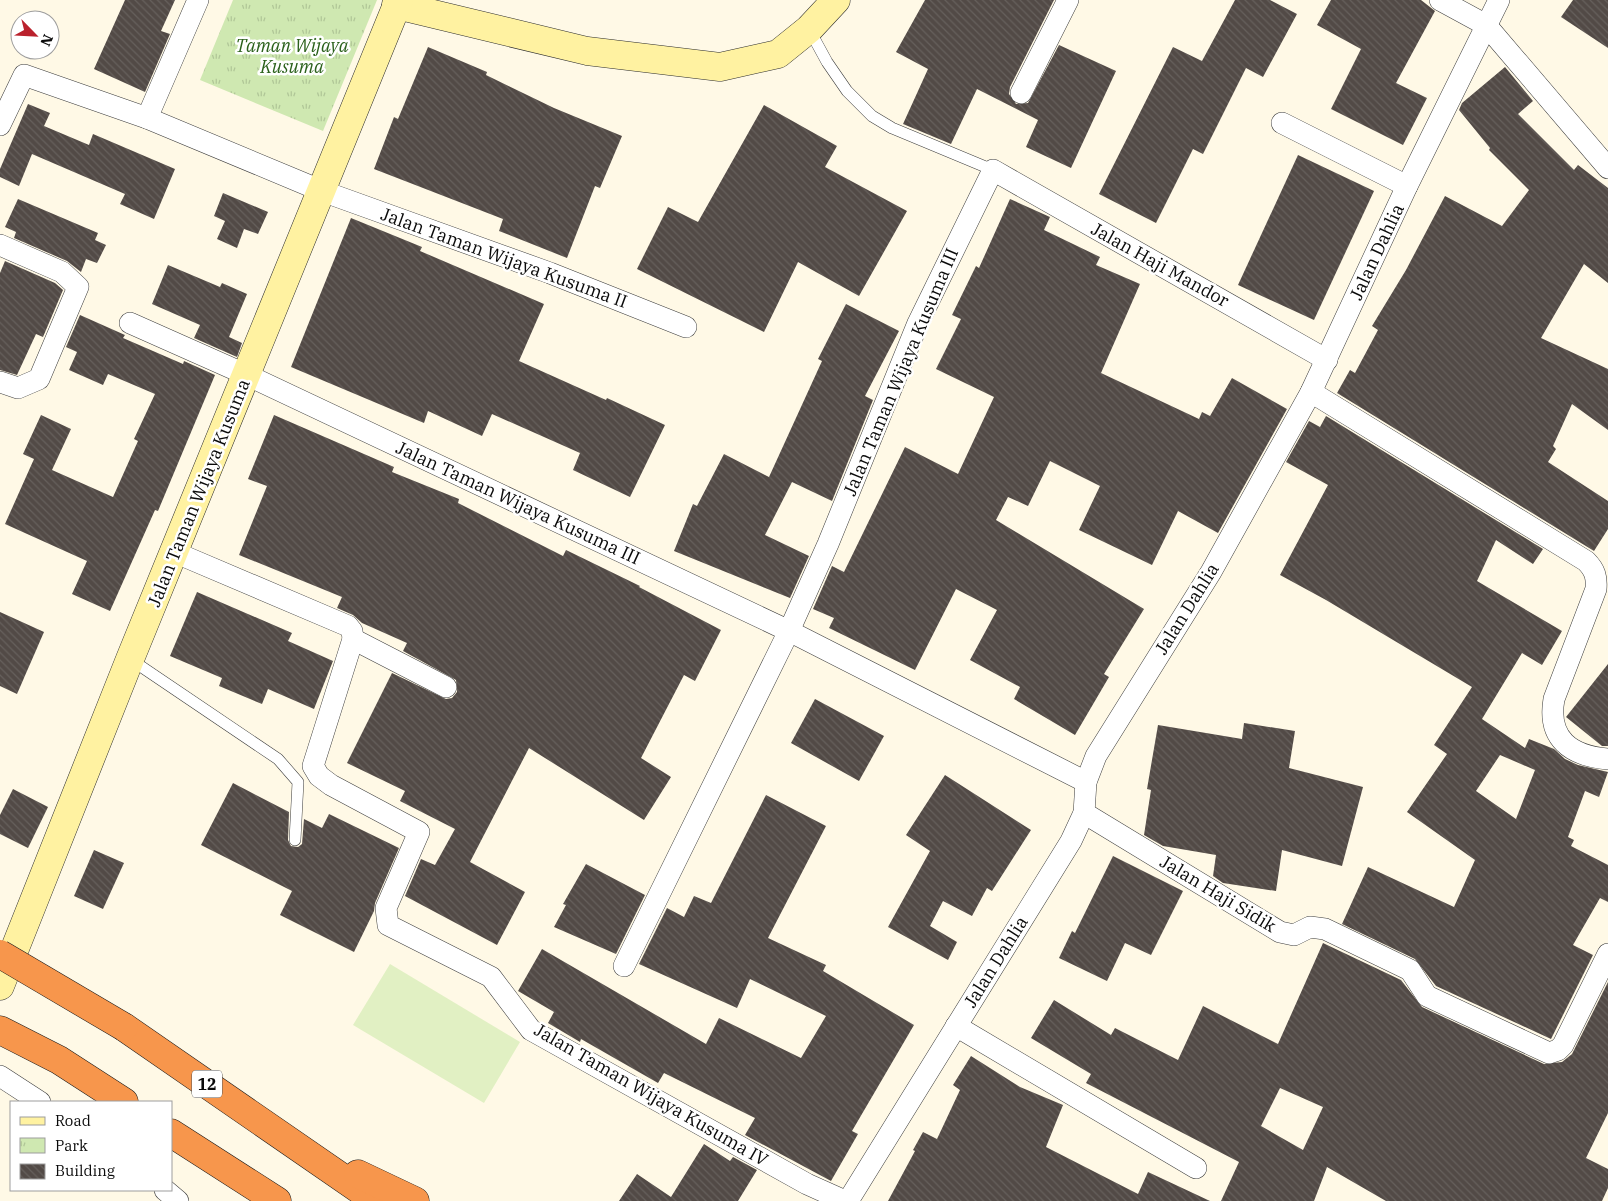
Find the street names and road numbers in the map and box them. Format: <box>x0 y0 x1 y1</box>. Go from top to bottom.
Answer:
street label: Jalan Dahlia <box>1344 200 1409 304</box>
street label: Jalan Taman Wijaya Kusuma II <box>378 202 631 313</box>
street label: Jalan Haji Mandor <box>1087 217 1233 312</box>
street label: Jalan Taman Wijaya Kusuma III <box>838 244 963 499</box>
street label: Jalan Taman Wijaya Kusuma <box>142 375 255 610</box>
street label: Jalan Taman Wijaya Kusuma III <box>392 436 644 569</box>
street label: Jalan Dahlia <box>1149 559 1224 659</box>
street label: Jalan Haji Sidik <box>1156 850 1281 938</box>
street label: Jalan Dahlia <box>958 912 1033 1012</box>
street label: Jalan Taman Wijaya Kusuma IV <box>530 1018 772 1171</box>
road number: 12 <box>192 1070 222 1098</box>

